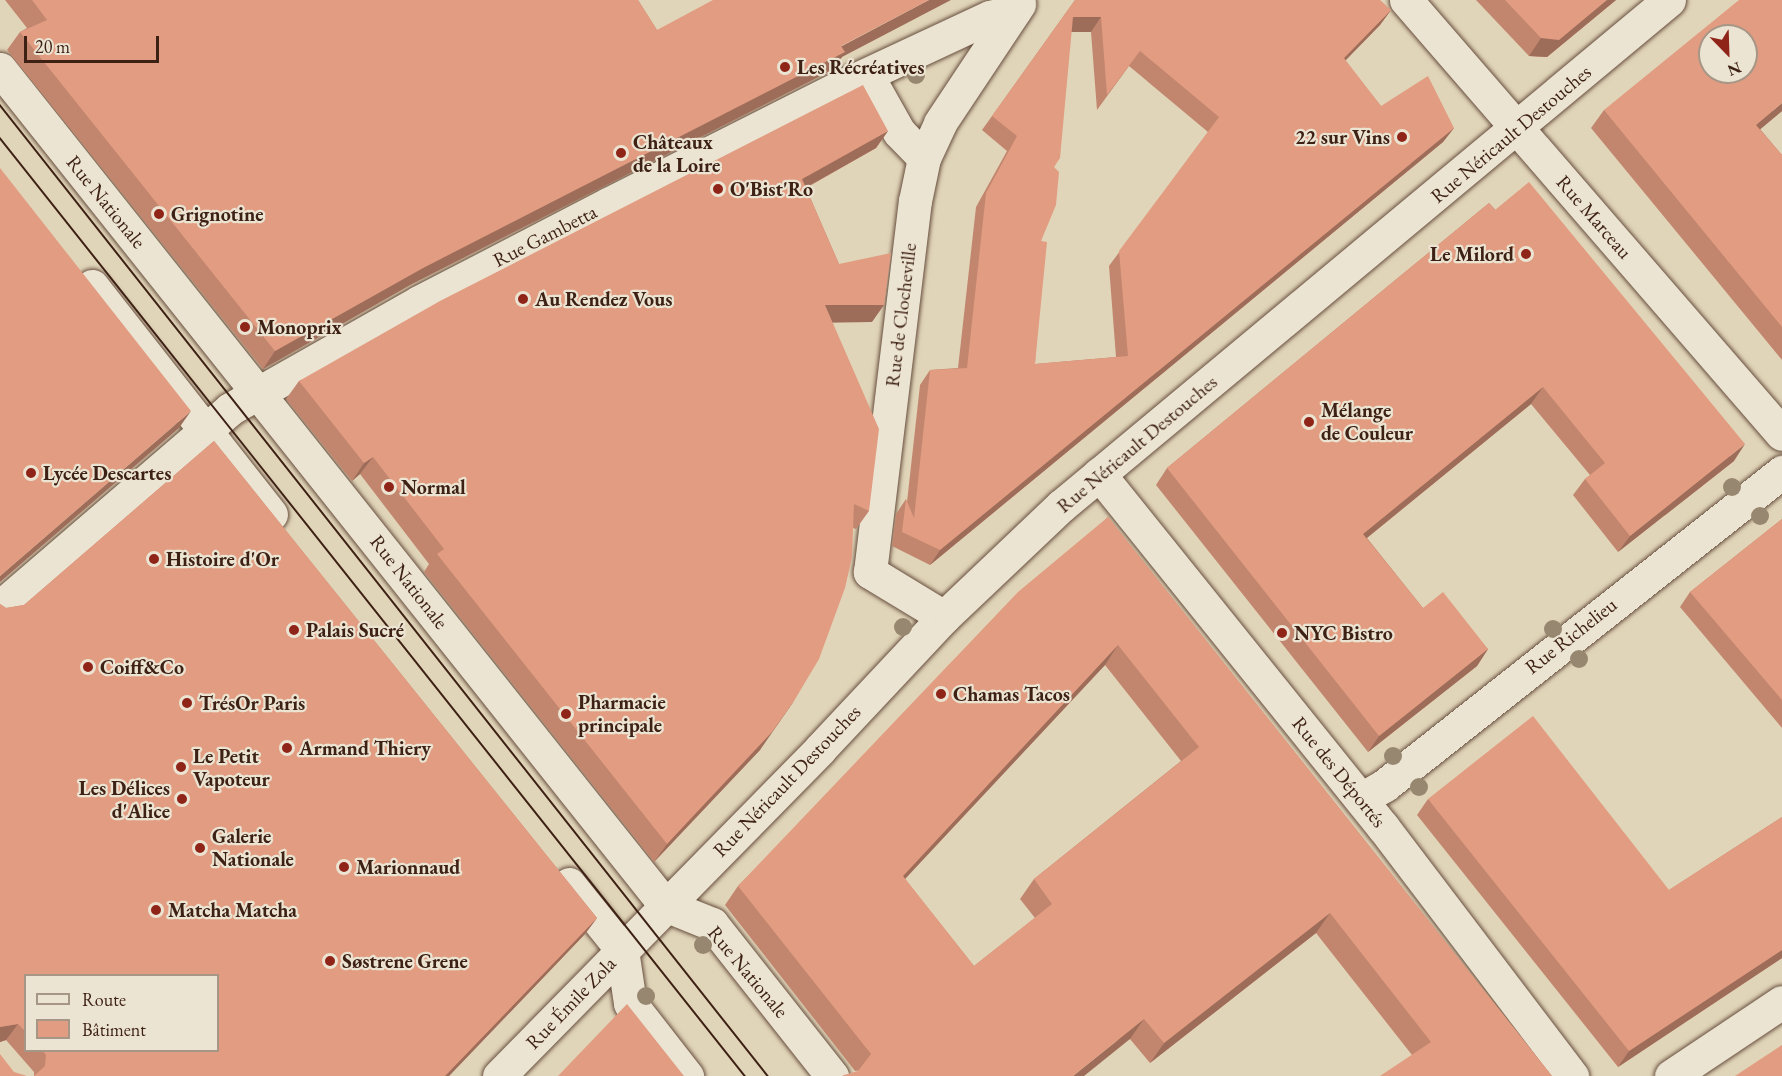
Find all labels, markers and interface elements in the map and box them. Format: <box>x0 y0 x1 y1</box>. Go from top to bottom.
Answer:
scale bar <box>27 24 162 62</box>
north arrow <box>1698 24 1758 84</box>
text: 20 m <box>35 35 70 58</box>
place label: Les Récréatives <box>797 55 924 79</box>
text: N <box>1724 57 1745 81</box>
marker: Les Récréatives <box>778 60 792 74</box>
street label: Rue Néricault Destouches <box>1426 60 1596 208</box>
place label: 22 sur Vins <box>1295 125 1390 149</box>
place label: Châteaux de la Loire <box>633 130 720 177</box>
marker: 22 sur Vins <box>1395 130 1409 144</box>
marker: Châteaux de la Loire <box>614 146 628 160</box>
street label: Rue Nationale <box>61 151 151 253</box>
street label: Rue Marceau <box>1551 170 1637 264</box>
place label: O'Bist'Ro <box>730 177 813 201</box>
marker: O'Bist'Ro <box>711 182 725 196</box>
street label: Rue Gambetta <box>489 200 601 272</box>
place label: Grignotine <box>171 202 264 226</box>
marker: Grignotine <box>152 207 166 221</box>
street label: Rue de Clocheville <box>880 242 922 388</box>
place label: Le Milord <box>1430 242 1514 266</box>
marker: Le Milord <box>1519 247 1533 261</box>
place label: Au Rendez Vous <box>535 287 672 311</box>
marker: Au Rendez Vous <box>516 292 530 306</box>
place label: Monoprix <box>257 315 342 339</box>
marker: Monoprix <box>238 320 252 334</box>
street label: Rue Néricault Destouches <box>1052 370 1222 518</box>
place label: Mélange de Couleur <box>1321 398 1413 445</box>
marker: Mélange de Couleur <box>1302 415 1316 429</box>
place label: Lycée Descartes <box>43 461 171 485</box>
marker: Lycée Descartes <box>24 466 38 480</box>
place label: Normal <box>401 475 466 499</box>
marker: Normal <box>382 480 396 494</box>
street label: Rue Nationale <box>365 530 453 634</box>
place label: Histoire d'Or <box>166 547 279 571</box>
marker: Histoire d'Or <box>147 552 161 566</box>
street label: Rue Richelieu <box>1520 593 1622 679</box>
place label: Palais Sucré <box>306 618 404 642</box>
place label: NYC Bistro <box>1294 621 1393 645</box>
marker: Palais Sucré <box>287 623 301 637</box>
marker: NYC Bistro <box>1275 626 1289 640</box>
place label: Coiff&Co <box>100 655 184 679</box>
marker: Coiff&Co <box>81 660 95 674</box>
place label: Chamas Tacos <box>953 682 1070 706</box>
marker: Chamas Tacos <box>934 687 948 701</box>
place label: Pharmacie principale <box>578 690 666 737</box>
place label: TrésOr Paris <box>199 691 305 715</box>
marker: TrésOr Paris <box>180 696 194 710</box>
street label: Rue Néricault Destouches <box>708 700 866 862</box>
marker: Pharmacie principale <box>559 707 573 721</box>
street label: Rue des Déportés <box>1287 712 1391 832</box>
place label: Armand Thiery <box>299 736 431 760</box>
marker: Armand Thiery <box>280 741 294 755</box>
place label: Le Petit Vapoteur <box>193 744 270 791</box>
marker: Le Petit Vapoteur <box>174 760 188 774</box>
place label: Les Délices d'Alice <box>79 776 170 823</box>
marker: Les Délices d'Alice <box>175 792 189 806</box>
place label: Galerie Nationale <box>212 825 294 872</box>
marker: Galerie Nationale <box>193 841 207 855</box>
place label: Marionnaud <box>356 855 460 879</box>
marker: Marionnaud <box>337 860 351 874</box>
place label: Matcha Matcha <box>168 898 297 922</box>
marker: Matcha Matcha <box>149 903 163 917</box>
street label: Rue Nationale <box>703 921 793 1023</box>
place label: Søstrene Grene <box>342 949 468 973</box>
street label: Rue Émile Zola <box>521 952 621 1054</box>
marker: Søstrene Grene <box>323 954 337 968</box>
legend <box>24 974 219 1052</box>
text: Route <box>82 988 126 1011</box>
text: Bâtiment <box>82 1018 146 1041</box>

